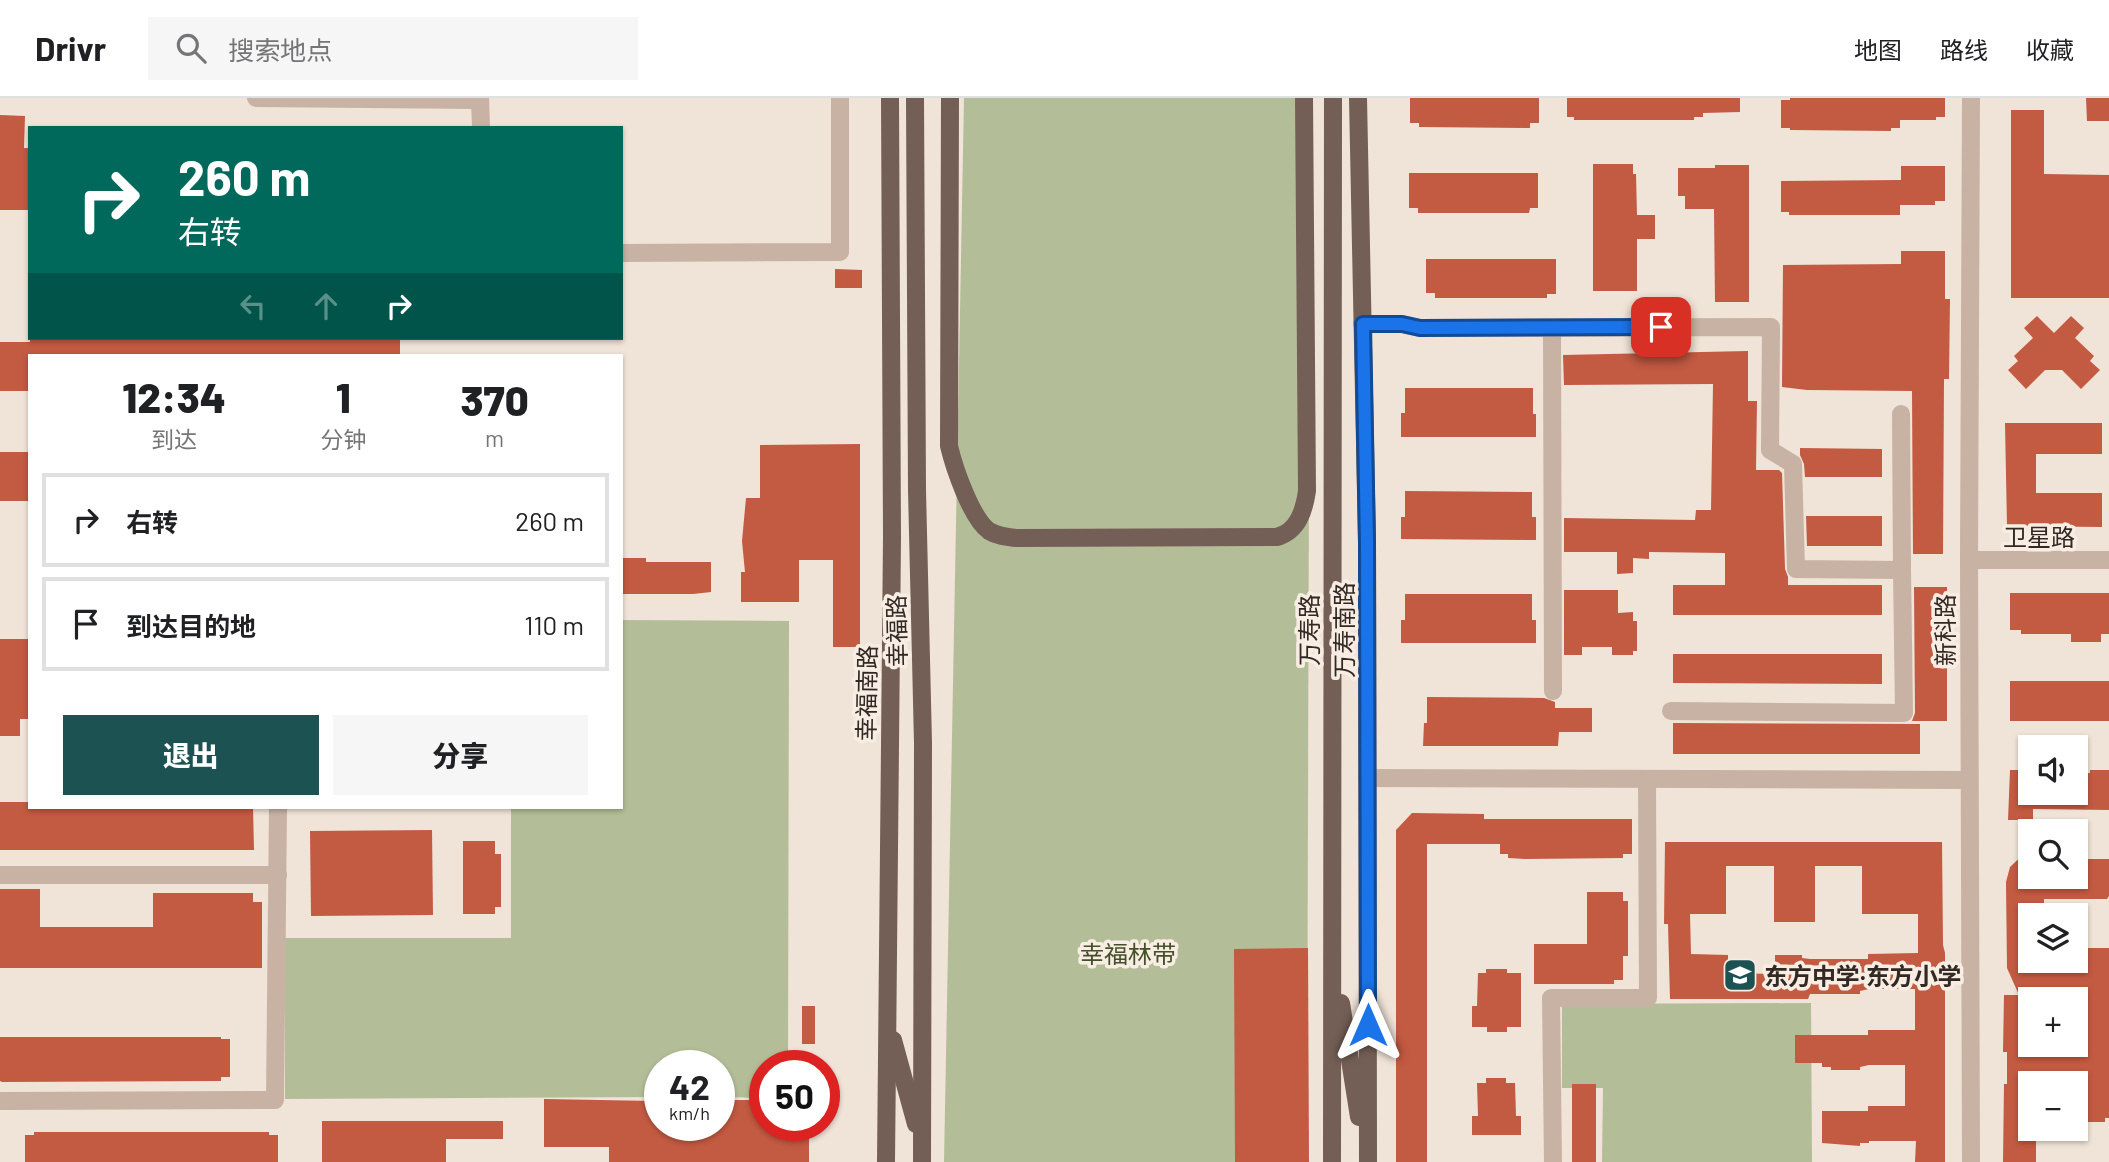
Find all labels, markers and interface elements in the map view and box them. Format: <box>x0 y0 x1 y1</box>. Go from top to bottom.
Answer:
search box <box>148 17 638 80</box>
text: Drivr <box>35 28 106 68</box>
icon: search <box>172 29 210 67</box>
text: 搜索地点 <box>228 34 332 65</box>
text: 地图 <box>1854 35 1902 64</box>
text: 路线 <box>1940 35 1988 64</box>
text: 收藏 <box>2026 35 2074 64</box>
text: 260 m <box>178 147 310 206</box>
icon: right <box>63 154 154 245</box>
text: 右转 <box>178 212 242 250</box>
icon: left <box>234 287 272 325</box>
icon: ahead <box>307 287 345 325</box>
icon: right <box>380 287 418 325</box>
pin <box>1631 297 1691 357</box>
icon: arrive <box>1642 308 1680 346</box>
text: 12:34 <box>122 371 226 421</box>
text: 1 <box>336 371 351 421</box>
text: 370 <box>461 374 529 424</box>
text: m <box>485 424 504 452</box>
text: 到达 <box>151 425 197 453</box>
text: 分钟 <box>320 425 366 453</box>
icon: right <box>67 501 105 539</box>
text: 260 m <box>515 505 584 536</box>
text: 右转 <box>126 506 178 537</box>
street label: 卫星路 <box>2003 522 2075 551</box>
street label: 万寿南路 <box>1329 582 1358 678</box>
street label: 万寿路 <box>1294 594 1323 666</box>
street label: 新科路 <box>1930 594 1959 666</box>
street label: 幸福路 <box>881 595 911 667</box>
icon: arrive <box>67 605 105 643</box>
text: 110 m <box>524 609 584 640</box>
text: 到达目的地 <box>126 610 256 641</box>
street label: 幸福南路 <box>851 645 881 741</box>
button: 退出 <box>63 715 319 795</box>
button: 分享 <box>333 715 588 795</box>
map controls <box>2018 735 2088 1141</box>
button: sound <box>2018 735 2088 805</box>
button: search <box>2018 819 2088 889</box>
button: layers <box>2018 903 2088 973</box>
park label: 幸福林带 <box>1080 939 1176 968</box>
school or university icon: 东方中学·东方小学 <box>1721 956 1759 994</box>
place label: 东方中学·东方小学 <box>1764 961 1962 990</box>
button: + <box>2018 987 2088 1057</box>
position arrow <box>1331 988 1405 1062</box>
speed limit sign: 50 <box>749 1050 840 1141</box>
text: 42 <box>669 1065 710 1107</box>
button: − <box>2018 1071 2088 1141</box>
text: km/h <box>669 1102 710 1124</box>

